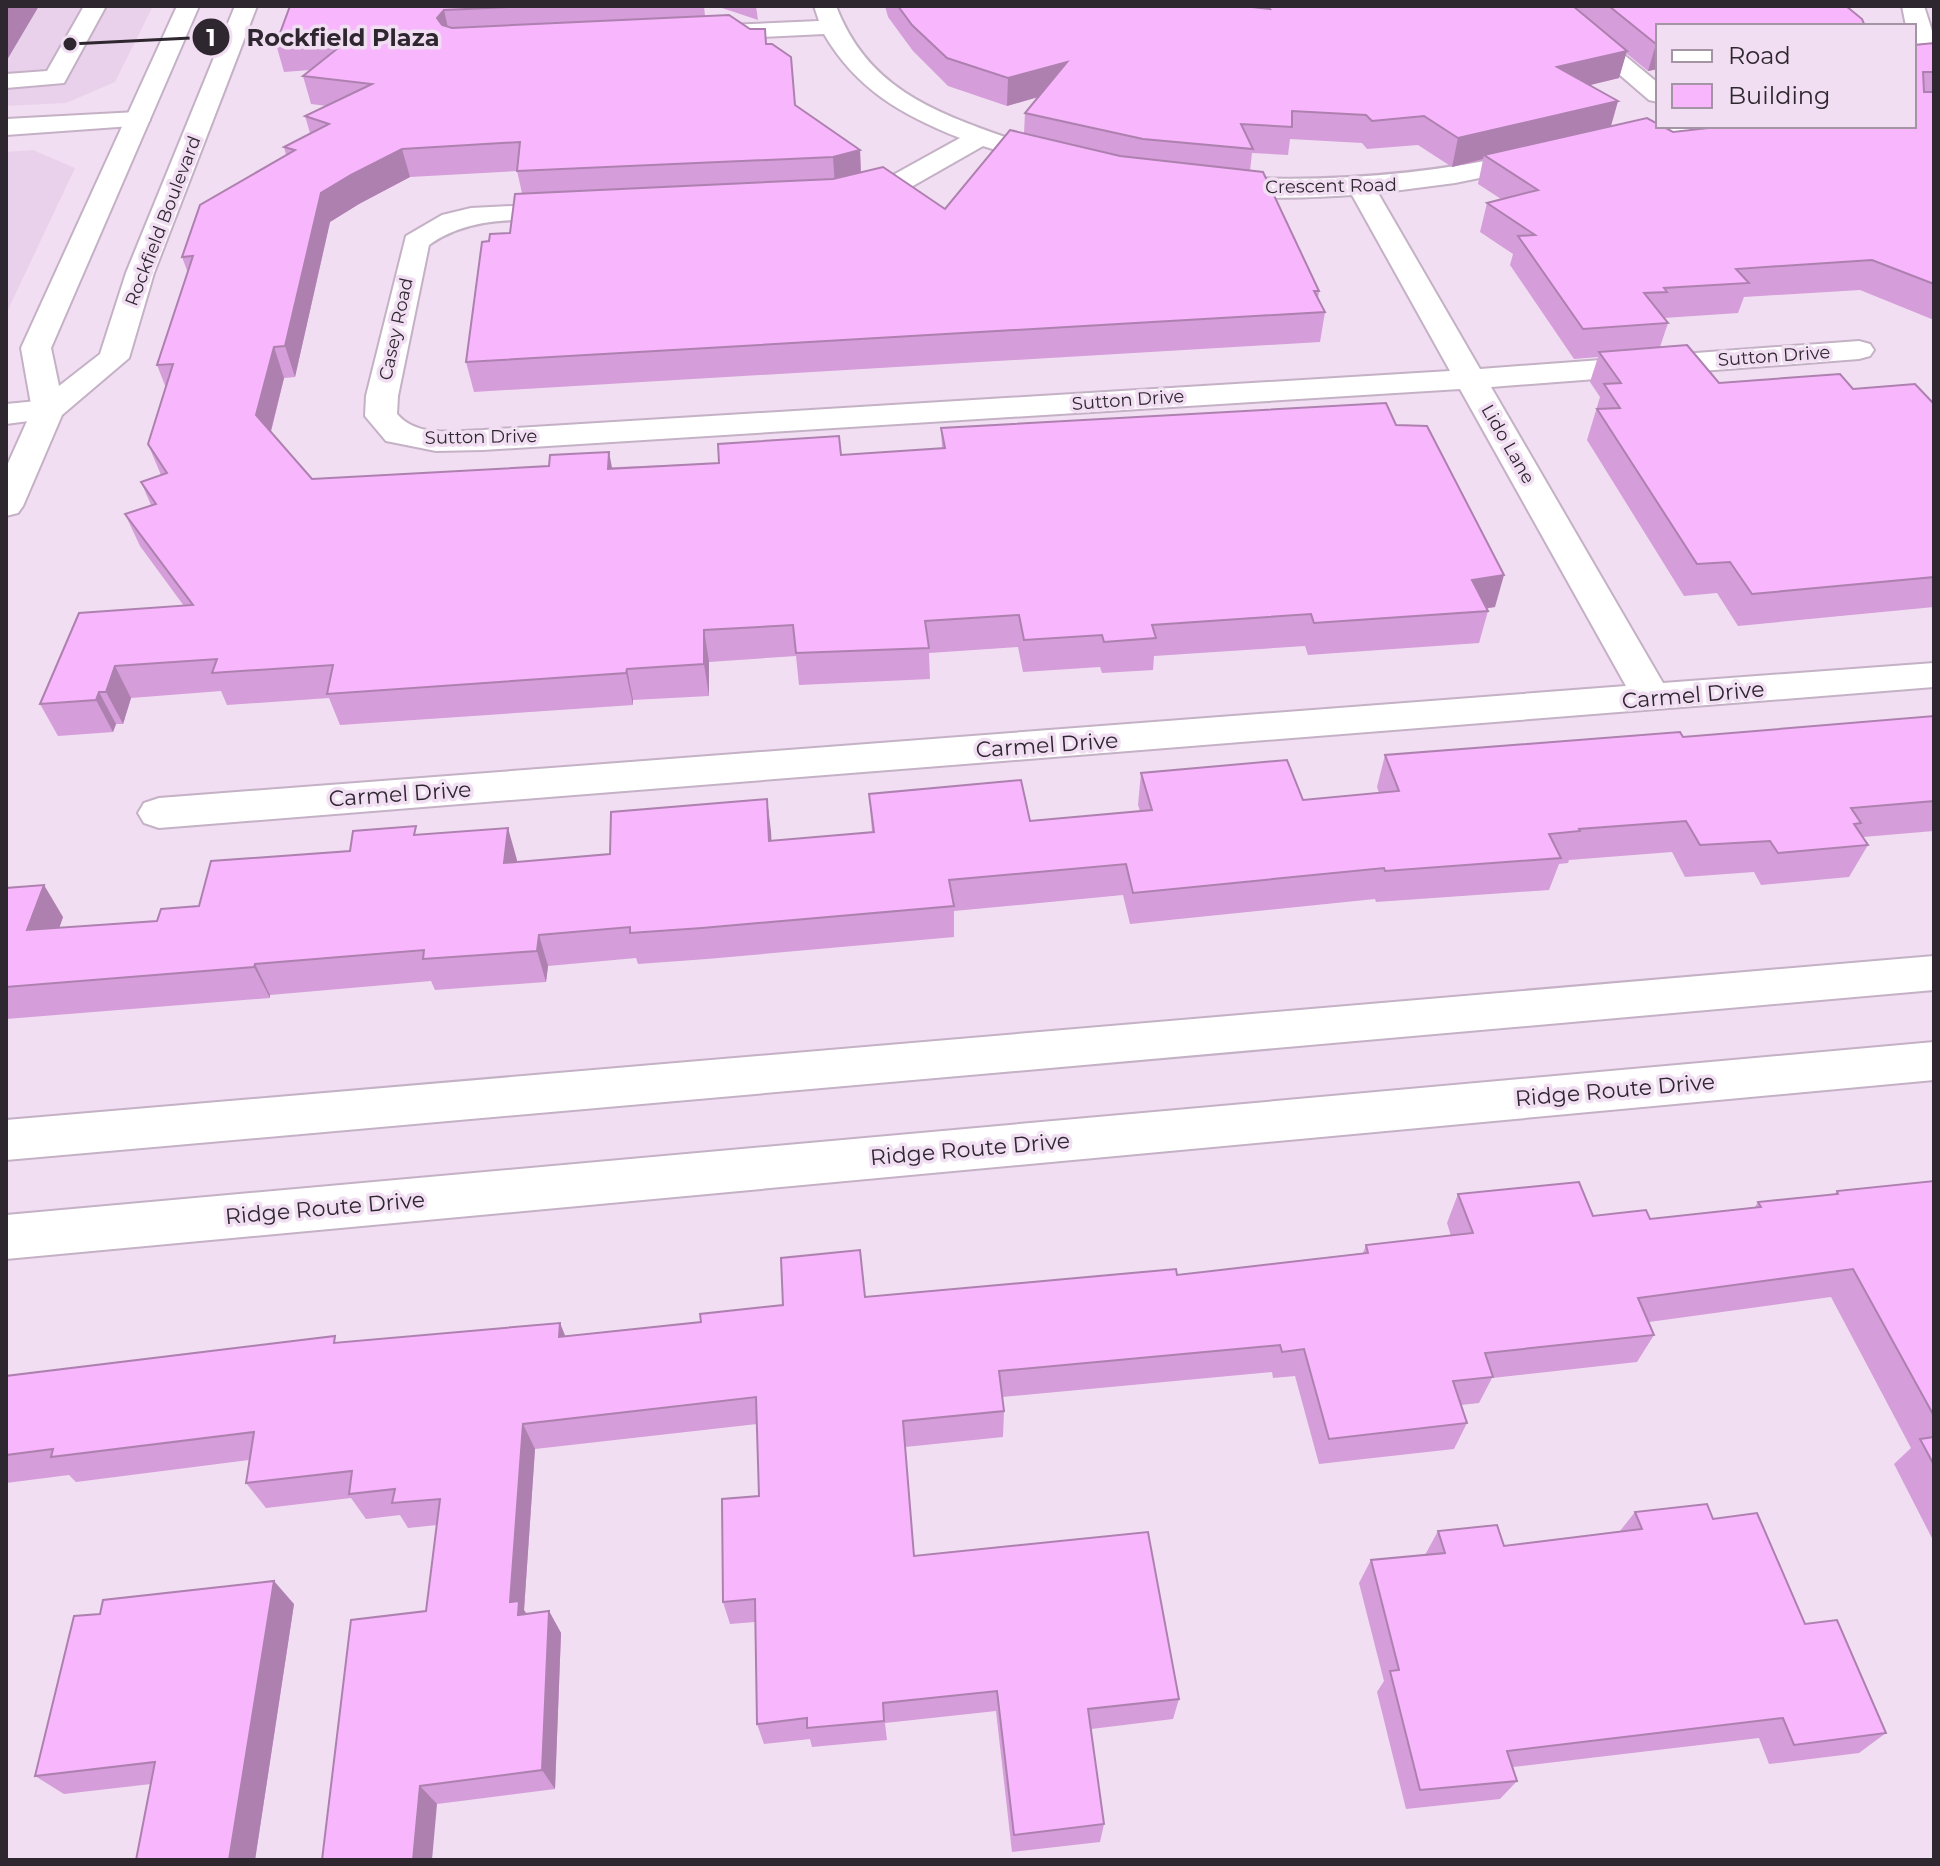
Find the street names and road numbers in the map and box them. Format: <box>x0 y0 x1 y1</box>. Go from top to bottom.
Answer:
street label: Rockfield Boulevard <box>120 133 206 309</box>
street label: Crescent Road <box>1265 174 1397 198</box>
street label: Casey Road <box>374 276 418 382</box>
street label: Sutton Drive <box>1717 341 1831 371</box>
street label: Sutton Drive <box>1071 385 1185 415</box>
street label: Lido Lane <box>1476 400 1540 488</box>
street label: Sutton Drive <box>425 425 538 449</box>
street label: Carmel Drive <box>1621 675 1765 715</box>
street label: Carmel Drive <box>975 727 1119 763</box>
street label: Carmel Drive <box>328 776 472 812</box>
street label: Ridge Route Drive <box>1514 1068 1716 1112</box>
street label: Ridge Route Drive <box>869 1127 1071 1171</box>
street label: Ridge Route Drive <box>224 1186 426 1230</box>

